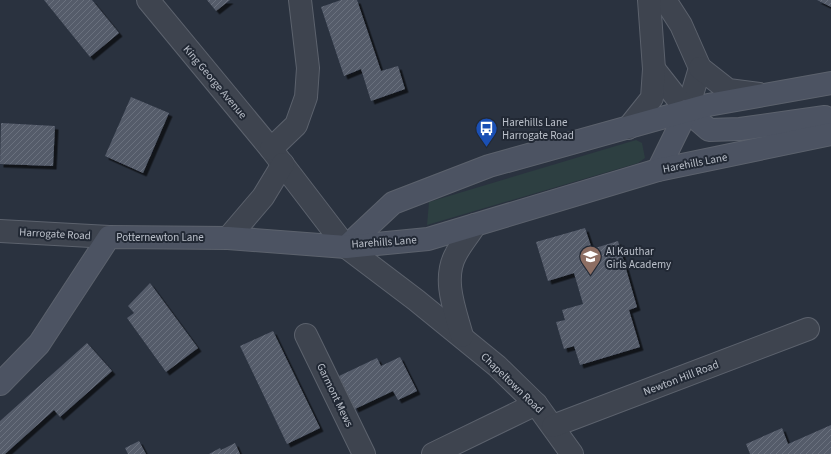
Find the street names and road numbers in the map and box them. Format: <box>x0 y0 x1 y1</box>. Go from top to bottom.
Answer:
street label: King George Avenue <box>180 42 251 122</box>
street label: Harehills Lane <box>661 149 729 177</box>
street label: Harrogate Road <box>19 225 91 243</box>
street label: Potternewton Lane <box>116 230 204 245</box>
street label: Harehills Lane <box>351 232 418 252</box>
street label: Chapeltown Road <box>478 349 546 417</box>
street label: Newton Hill Road <box>641 357 721 399</box>
street label: Garmont Mews <box>313 361 357 430</box>

